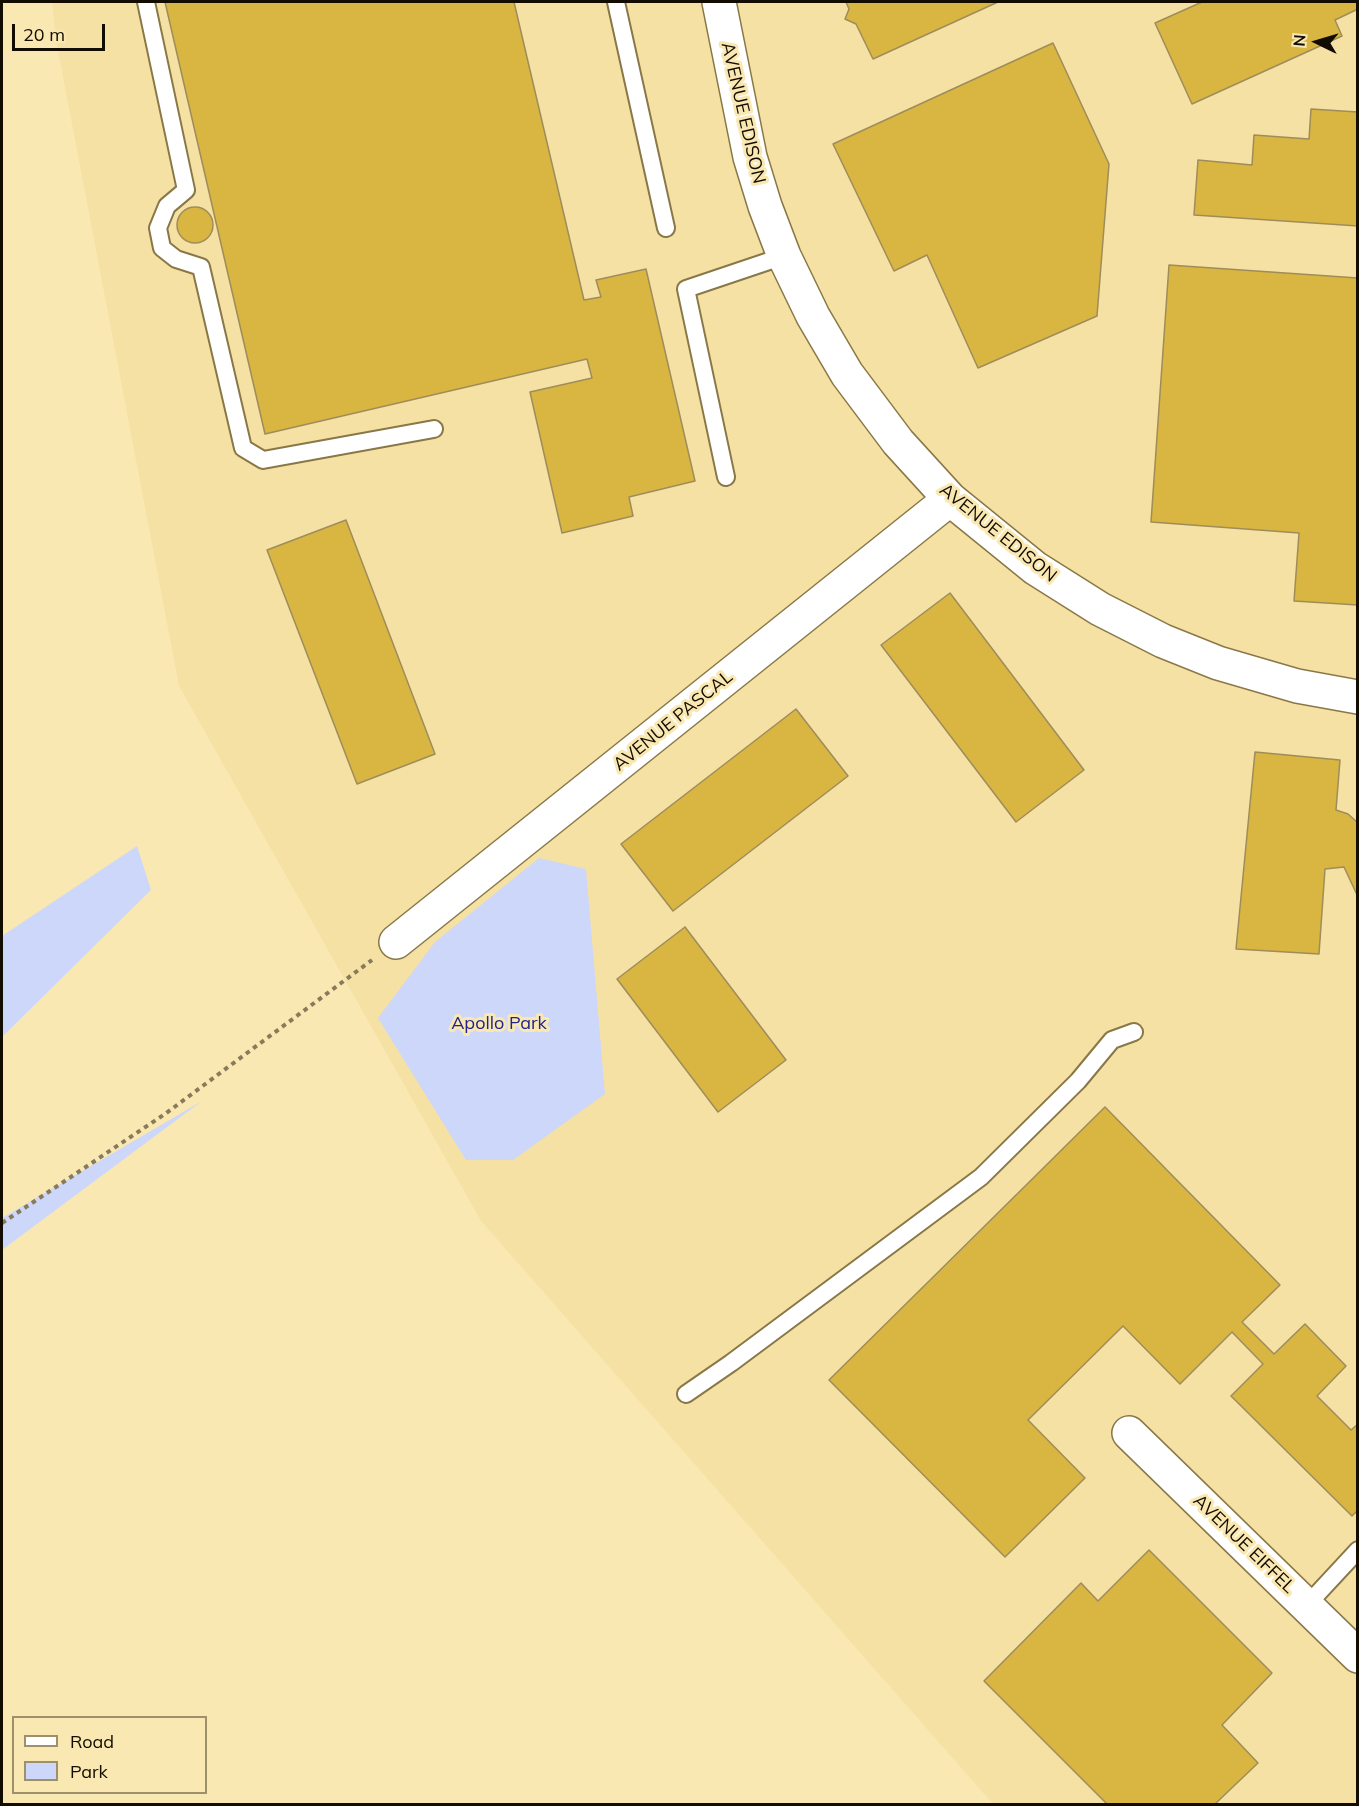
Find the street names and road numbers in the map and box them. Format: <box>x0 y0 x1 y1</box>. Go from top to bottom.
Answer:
street label: AVENUE EDISON <box>716 40 770 186</box>
street label: AVENUE EDISON <box>935 479 1061 587</box>
street label: AVENUE PASCAL <box>609 666 737 776</box>
street label: AVENUE EIFFEL <box>1189 1490 1299 1598</box>

